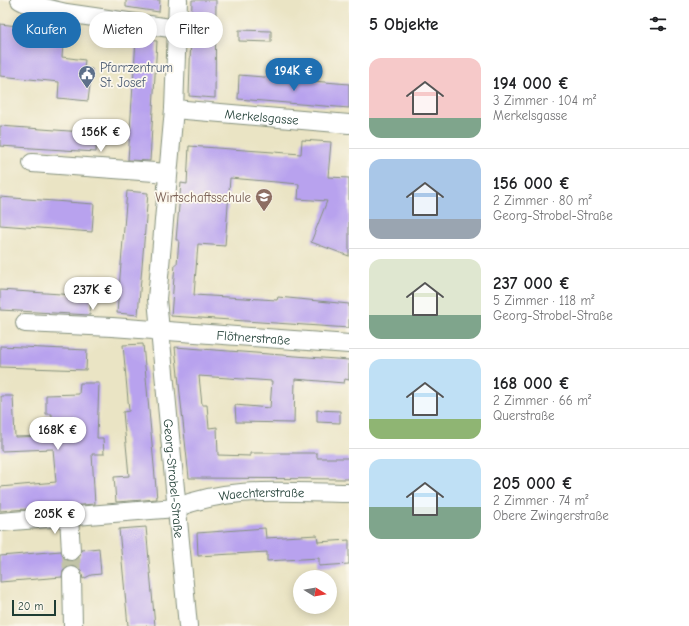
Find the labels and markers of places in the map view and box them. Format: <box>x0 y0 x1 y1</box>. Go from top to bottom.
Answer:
pin: 194K € <box>261 58 327 92</box>
place label: Pfarrzentrum St. Josef <box>100 60 173 90</box>
public building icon: Pfarrzentrum St. Josef <box>77 64 97 89</box>
pin: 156K € <box>68 119 134 153</box>
school or university icon: Wirtschaftsschule <box>254 187 274 212</box>
place label: Wirtschaftsschule <box>155 190 251 205</box>
pin: 237K € <box>60 277 126 311</box>
pin: 168K € <box>25 417 91 451</box>
pin: 205K € <box>22 501 88 535</box>

